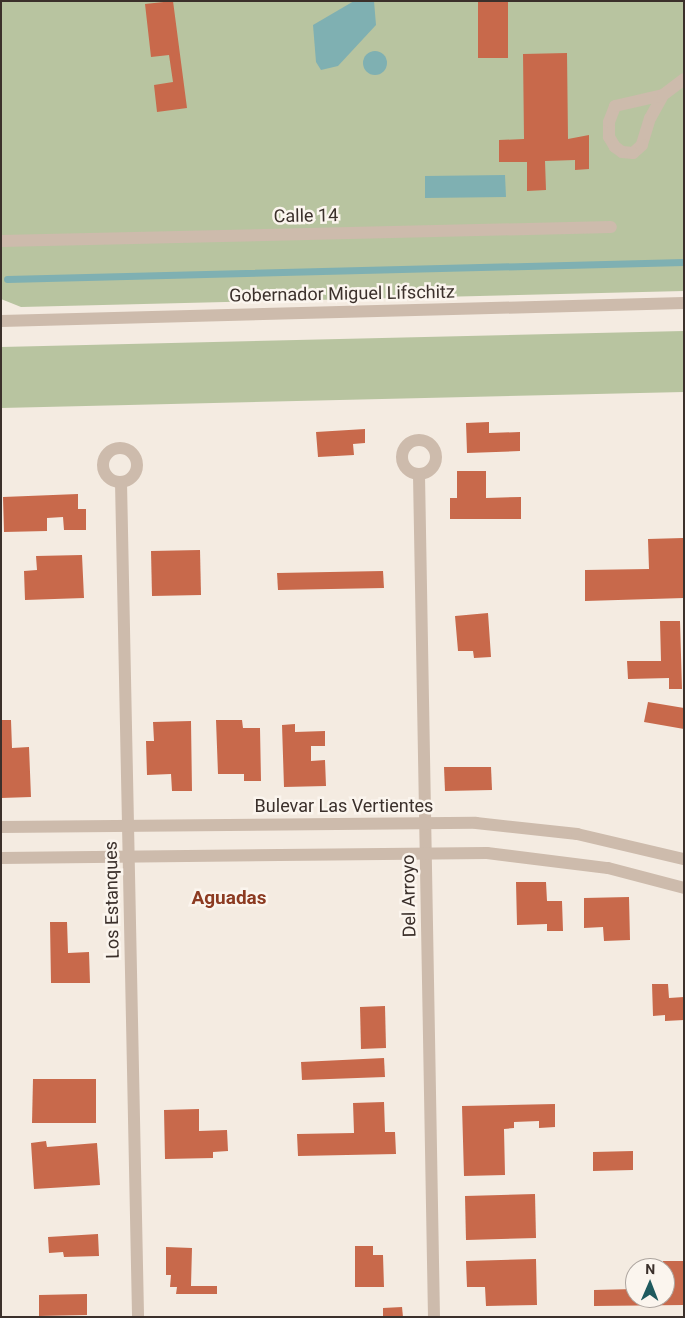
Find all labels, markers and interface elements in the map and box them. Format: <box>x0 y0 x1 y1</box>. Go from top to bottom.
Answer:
street label: Calle 14 <box>274 205 338 227</box>
street label: Gobernador Miguel Lifschitz <box>229 281 455 307</box>
street label: Bulevar Las Vertientes <box>255 795 433 817</box>
street label: Los Estanques <box>100 841 124 959</box>
street label: Del Arroyo <box>397 854 421 938</box>
district label: Aguadas <box>191 887 267 909</box>
north arrow <box>625 1258 675 1308</box>
text: N <box>645 1261 655 1277</box>

